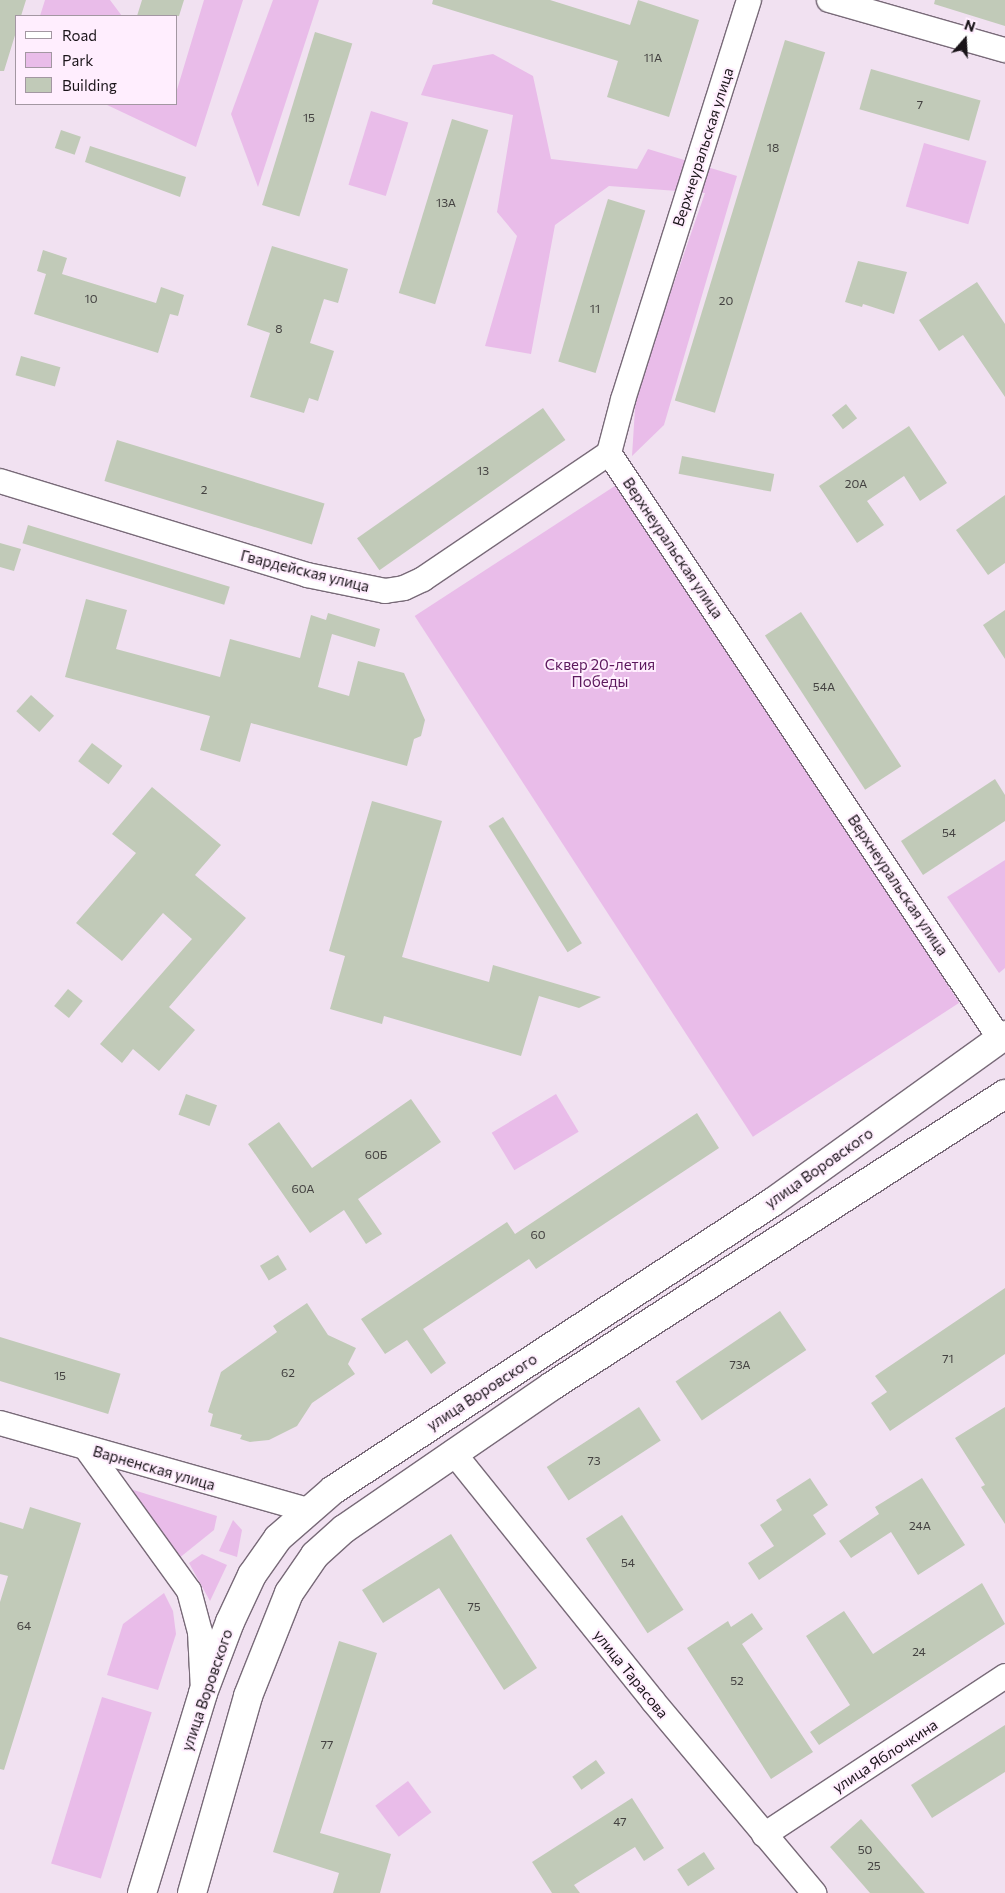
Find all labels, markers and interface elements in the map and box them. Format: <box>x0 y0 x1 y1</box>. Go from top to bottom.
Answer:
legend <box>15 15 178 105</box>
north arrow <box>940 15 990 65</box>
text: N <box>962 16 978 35</box>
text: Road <box>62 26 97 44</box>
text: Park <box>62 51 93 69</box>
house number: 11А <box>644 51 662 65</box>
street label: Верхнеуральская улица <box>669 65 737 229</box>
text: Building <box>62 76 117 94</box>
house number: 7 <box>917 98 923 112</box>
house number: 15 <box>303 111 315 125</box>
house number: 18 <box>767 141 779 155</box>
house number: 13А <box>436 196 456 210</box>
house number: 10 <box>85 292 97 306</box>
house number: 20 <box>719 294 733 308</box>
house number: 11 <box>590 302 600 316</box>
house number: 8 <box>275 322 283 336</box>
house number: 13 <box>477 464 489 478</box>
street label: Верхнеуральская улица <box>619 474 727 622</box>
house number: 20А <box>845 477 867 491</box>
house number: 2 <box>201 483 207 497</box>
street label: Гвардейская улица <box>239 546 371 596</box>
park label: Сквер 20-летия Победы <box>545 655 655 690</box>
house number: 54А <box>813 680 835 694</box>
street label: Верхнеуральская улица <box>844 811 952 959</box>
house number: 54 <box>942 826 956 840</box>
street label: улица Воровского <box>762 1124 876 1212</box>
house number: 60Б <box>365 1148 387 1162</box>
house number: 60А <box>291 1182 315 1196</box>
house number: 60 <box>530 1228 546 1242</box>
street label: улица Воровского <box>424 1350 540 1434</box>
house number: 71 <box>942 1352 954 1366</box>
house number: 73А <box>729 1358 751 1372</box>
house number: 62 <box>281 1366 295 1380</box>
house number: 15 <box>54 1369 66 1383</box>
street label: Варненская улица <box>91 1442 217 1494</box>
house number: 73 <box>587 1454 601 1468</box>
house number: 24А <box>909 1519 931 1533</box>
house number: 54 <box>621 1556 635 1570</box>
house number: 75 <box>467 1600 481 1614</box>
house number: 64 <box>17 1619 31 1633</box>
street label: улица Тарасова <box>590 1626 672 1722</box>
street label: улица Воровского <box>178 1627 236 1753</box>
house number: 24 <box>912 1645 926 1659</box>
house number: 52 <box>730 1674 744 1688</box>
street label: улица Яблочкина <box>829 1715 941 1797</box>
house number: 77 <box>321 1738 333 1752</box>
house number: 47 <box>613 1815 627 1829</box>
house number: 50 <box>858 1843 872 1857</box>
house number: 25 <box>867 1859 881 1873</box>

